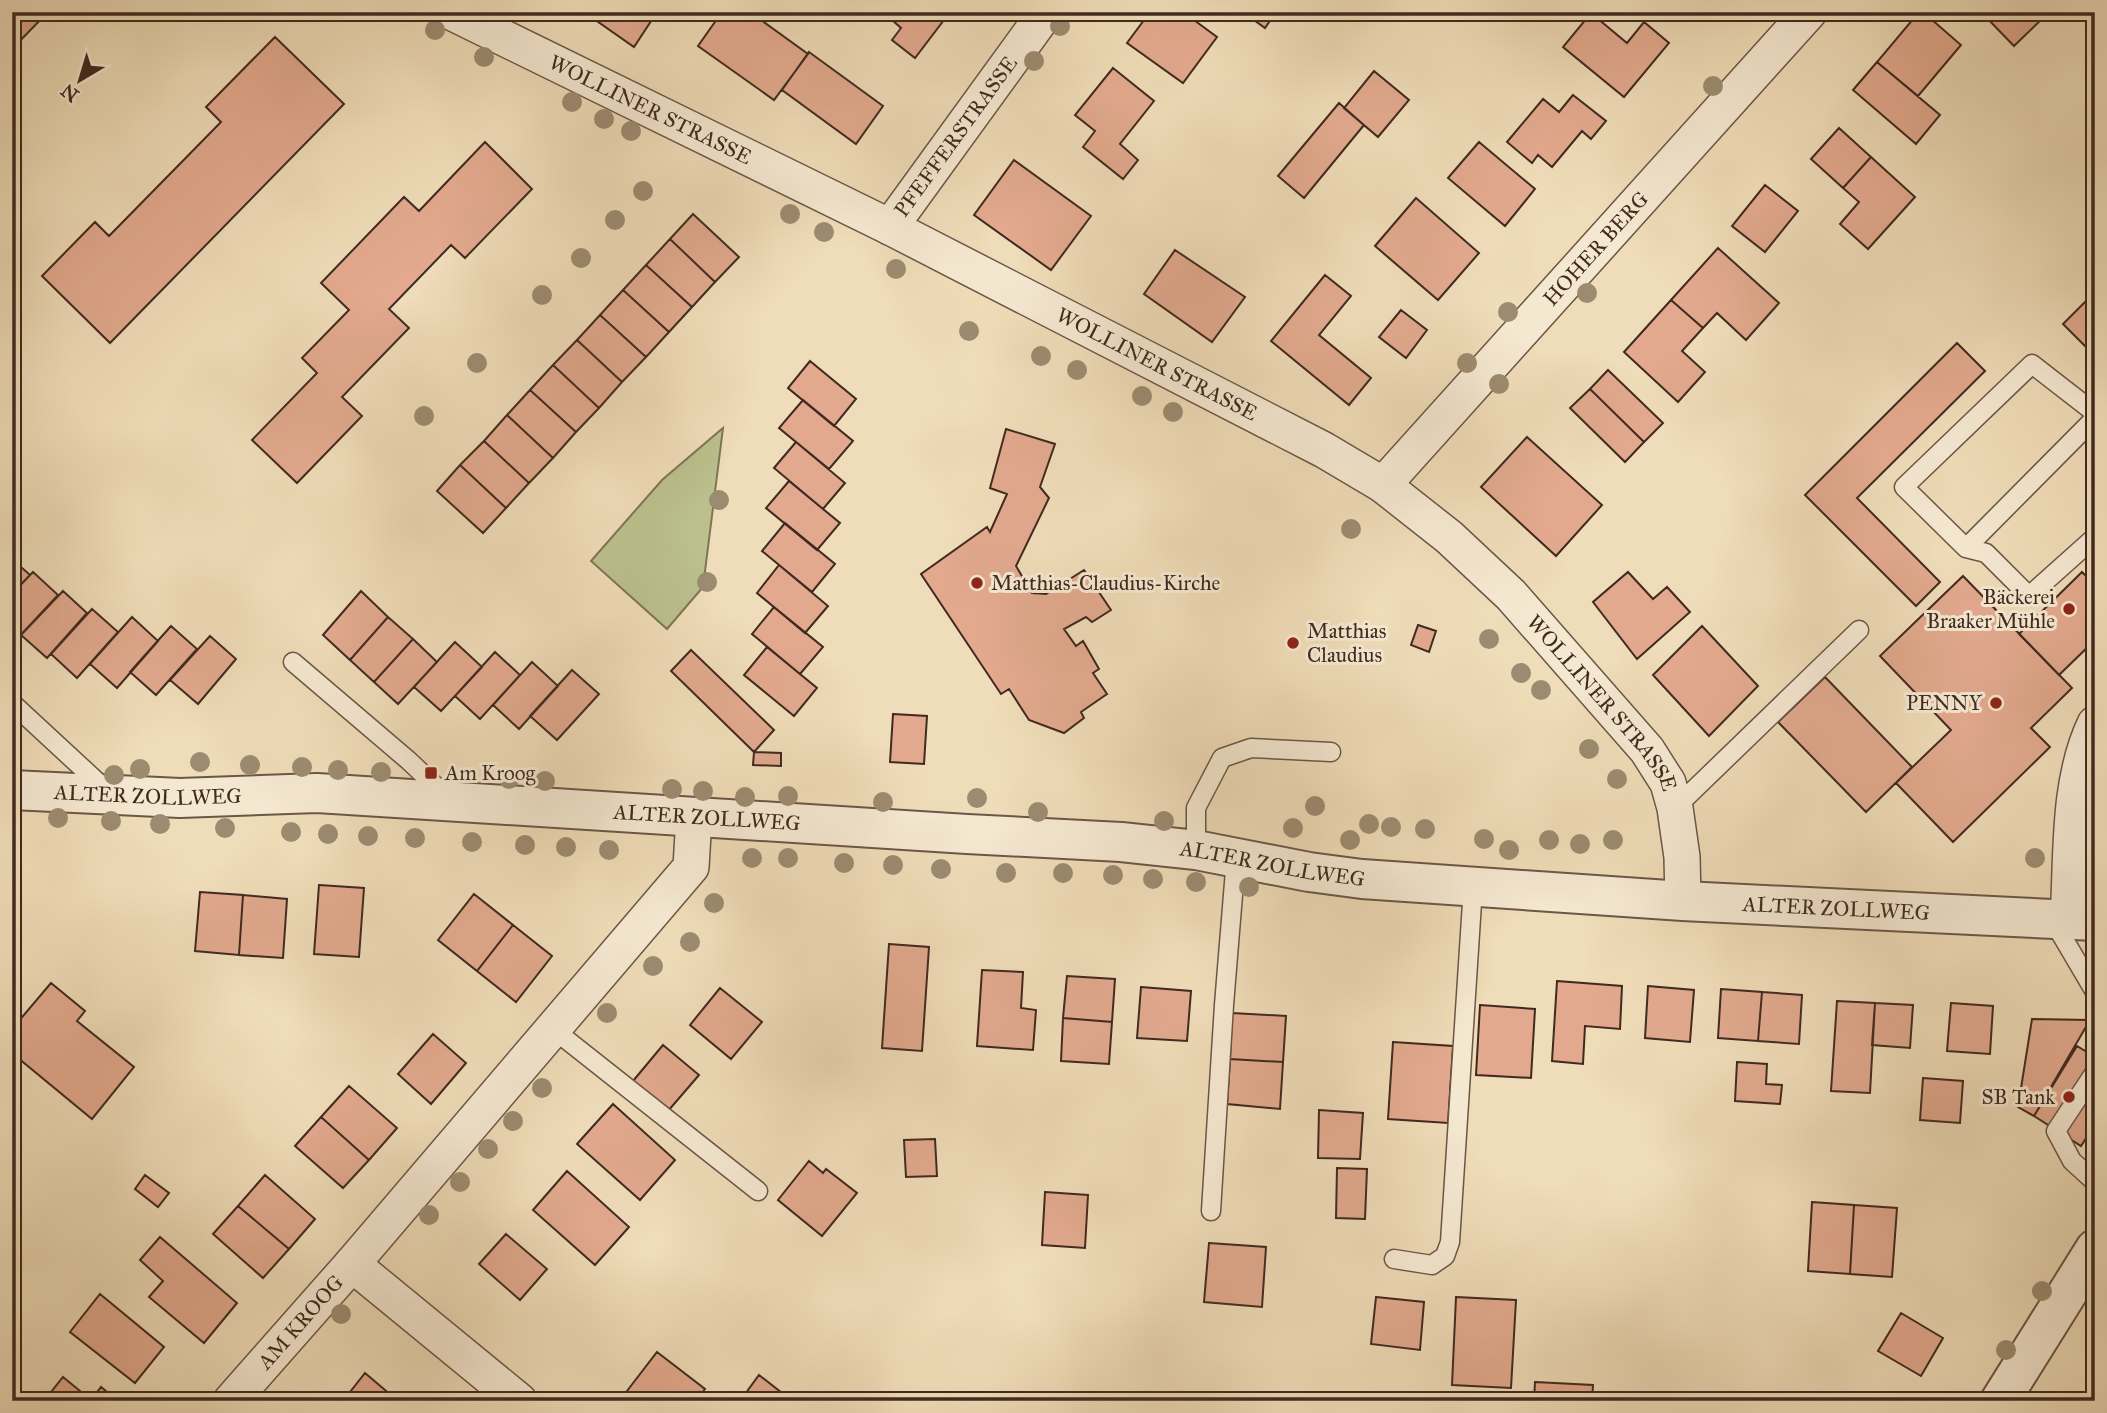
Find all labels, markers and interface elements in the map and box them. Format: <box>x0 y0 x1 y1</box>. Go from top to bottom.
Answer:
north arrow <box>46 46 116 116</box>
street label: WOLLINER STRASSE <box>545 49 756 170</box>
street label: PFEFFERSTRASSE <box>889 51 1023 222</box>
text: N <box>56 79 83 107</box>
street label: HOHER BERG <box>1538 186 1654 311</box>
street label: WOLLINER STRASSE <box>1052 302 1262 427</box>
place label: Matthias-Claudius-Kirche <box>991 570 1221 596</box>
marker: Matthias-Claudius-Kirche <box>969 575 985 591</box>
place label: Bäckerei Braaker Mühle <box>1926 584 2055 634</box>
marker: Bäckerei Braaker Mühle <box>2061 601 2077 617</box>
street label: WOLLINER STRASSE <box>1521 609 1683 794</box>
place label: Matthias Claudius <box>1307 618 1386 668</box>
marker: Matthias Claudius <box>1285 635 1301 651</box>
place label: PENNY <box>1906 690 1983 716</box>
marker: PENNY <box>1988 695 2004 711</box>
place label: Am Kroog <box>444 760 535 786</box>
marker: Am Kroog <box>423 765 439 781</box>
street label: ALTER ZOLLWEG <box>53 779 242 811</box>
street label: ALTER ZOLLWEG <box>612 799 801 836</box>
street label: ALTER ZOLLWEG <box>1178 835 1367 892</box>
street label: ALTER ZOLLWEG <box>1741 891 1931 926</box>
place label: SB Tank <box>1981 1084 2055 1110</box>
marker: SB Tank <box>2061 1089 2077 1105</box>
street label: AM KROOG <box>251 1270 349 1375</box>

